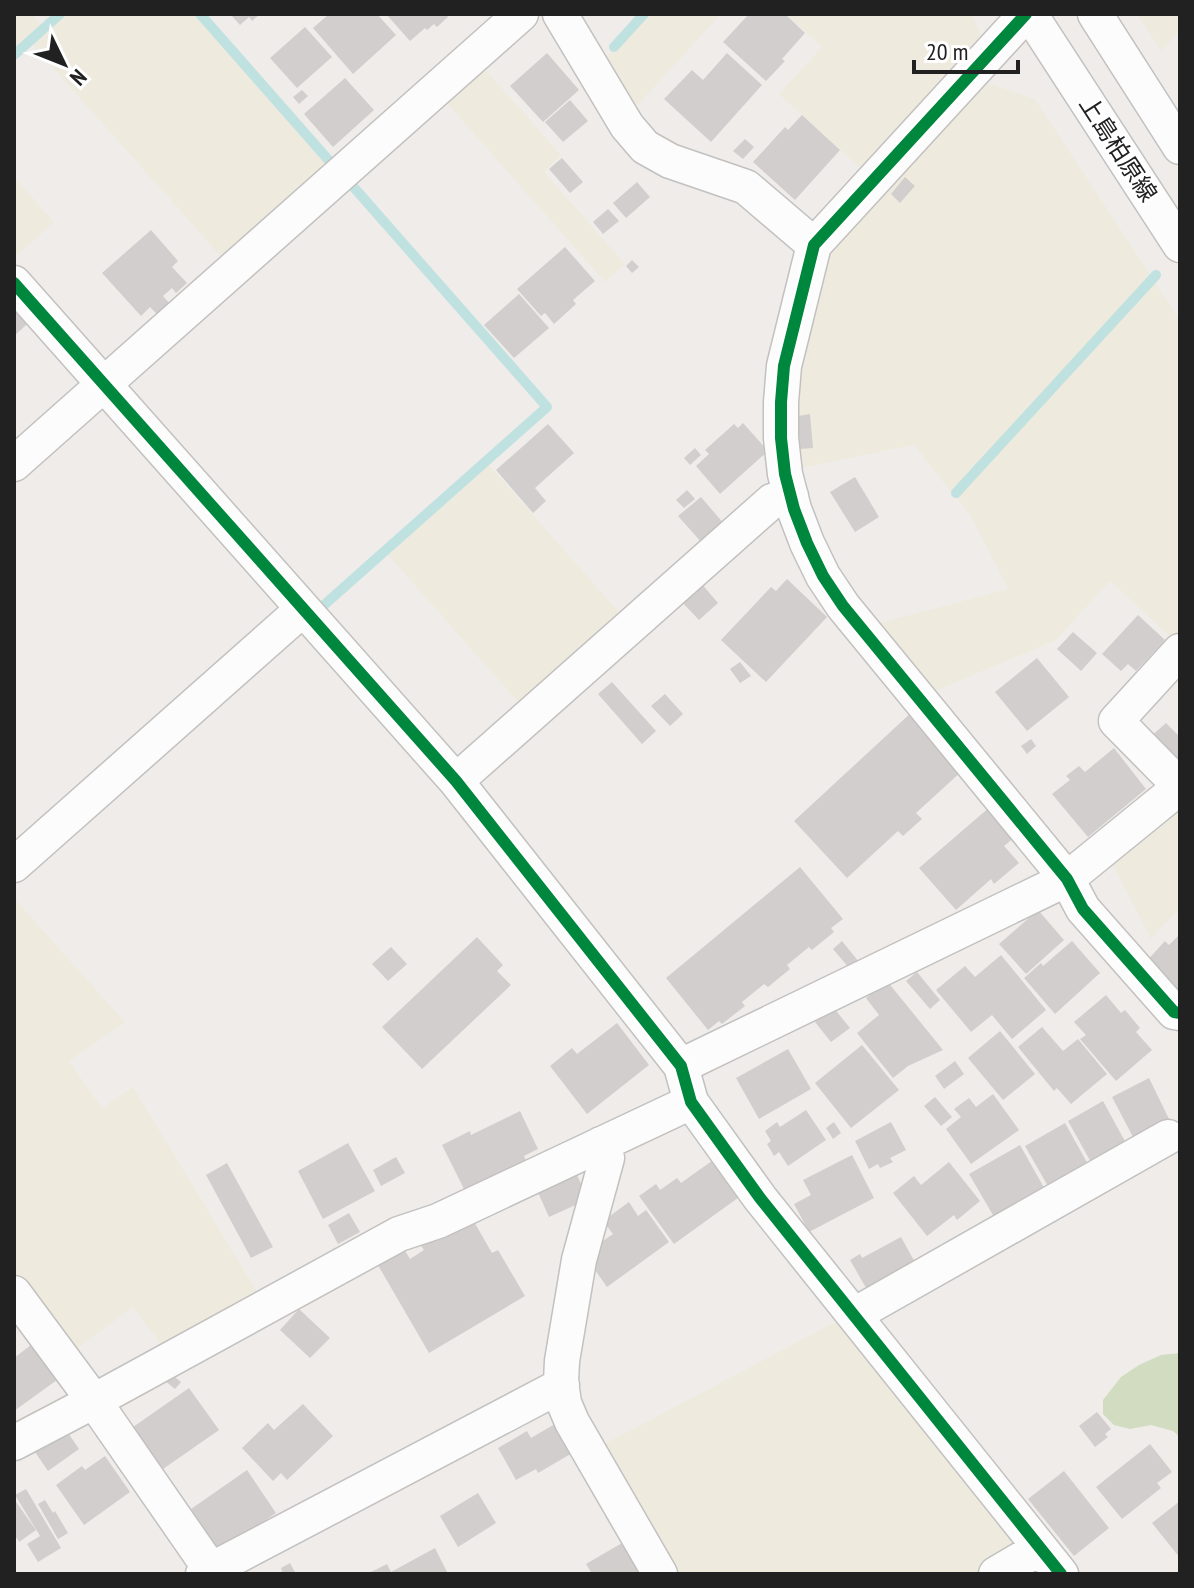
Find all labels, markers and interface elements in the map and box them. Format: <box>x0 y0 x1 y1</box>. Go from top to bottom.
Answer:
north arrow <box>24 24 104 104</box>
scale bar <box>914 24 1018 74</box>
text: 20 m <box>926 36 968 67</box>
text: N <box>64 64 93 92</box>
street label: 上島柏原線 <box>1073 90 1164 207</box>

